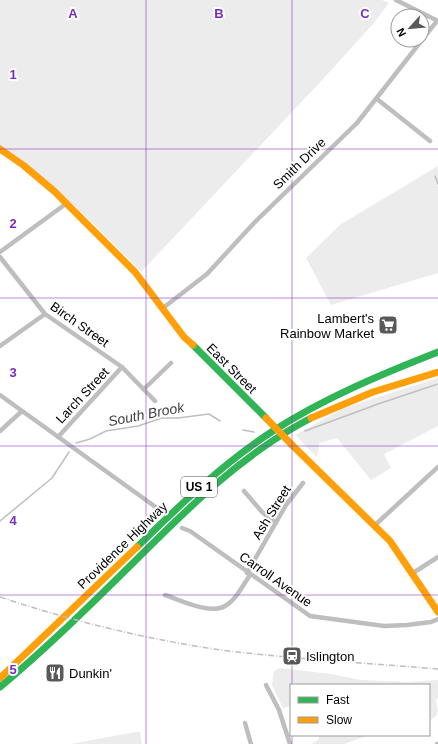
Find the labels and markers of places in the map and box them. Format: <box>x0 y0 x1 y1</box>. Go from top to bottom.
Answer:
place label: Lambert's Rainbow Market <box>280 311 375 341</box>
supermarket icon: Lambert's Rainbow Market <box>377 314 399 336</box>
station icon: Islington <box>281 645 303 667</box>
place label: Islington <box>306 649 354 664</box>
restaurant icon: Dunkin' <box>44 662 66 684</box>
place label: Dunkin' <box>69 666 112 681</box>

